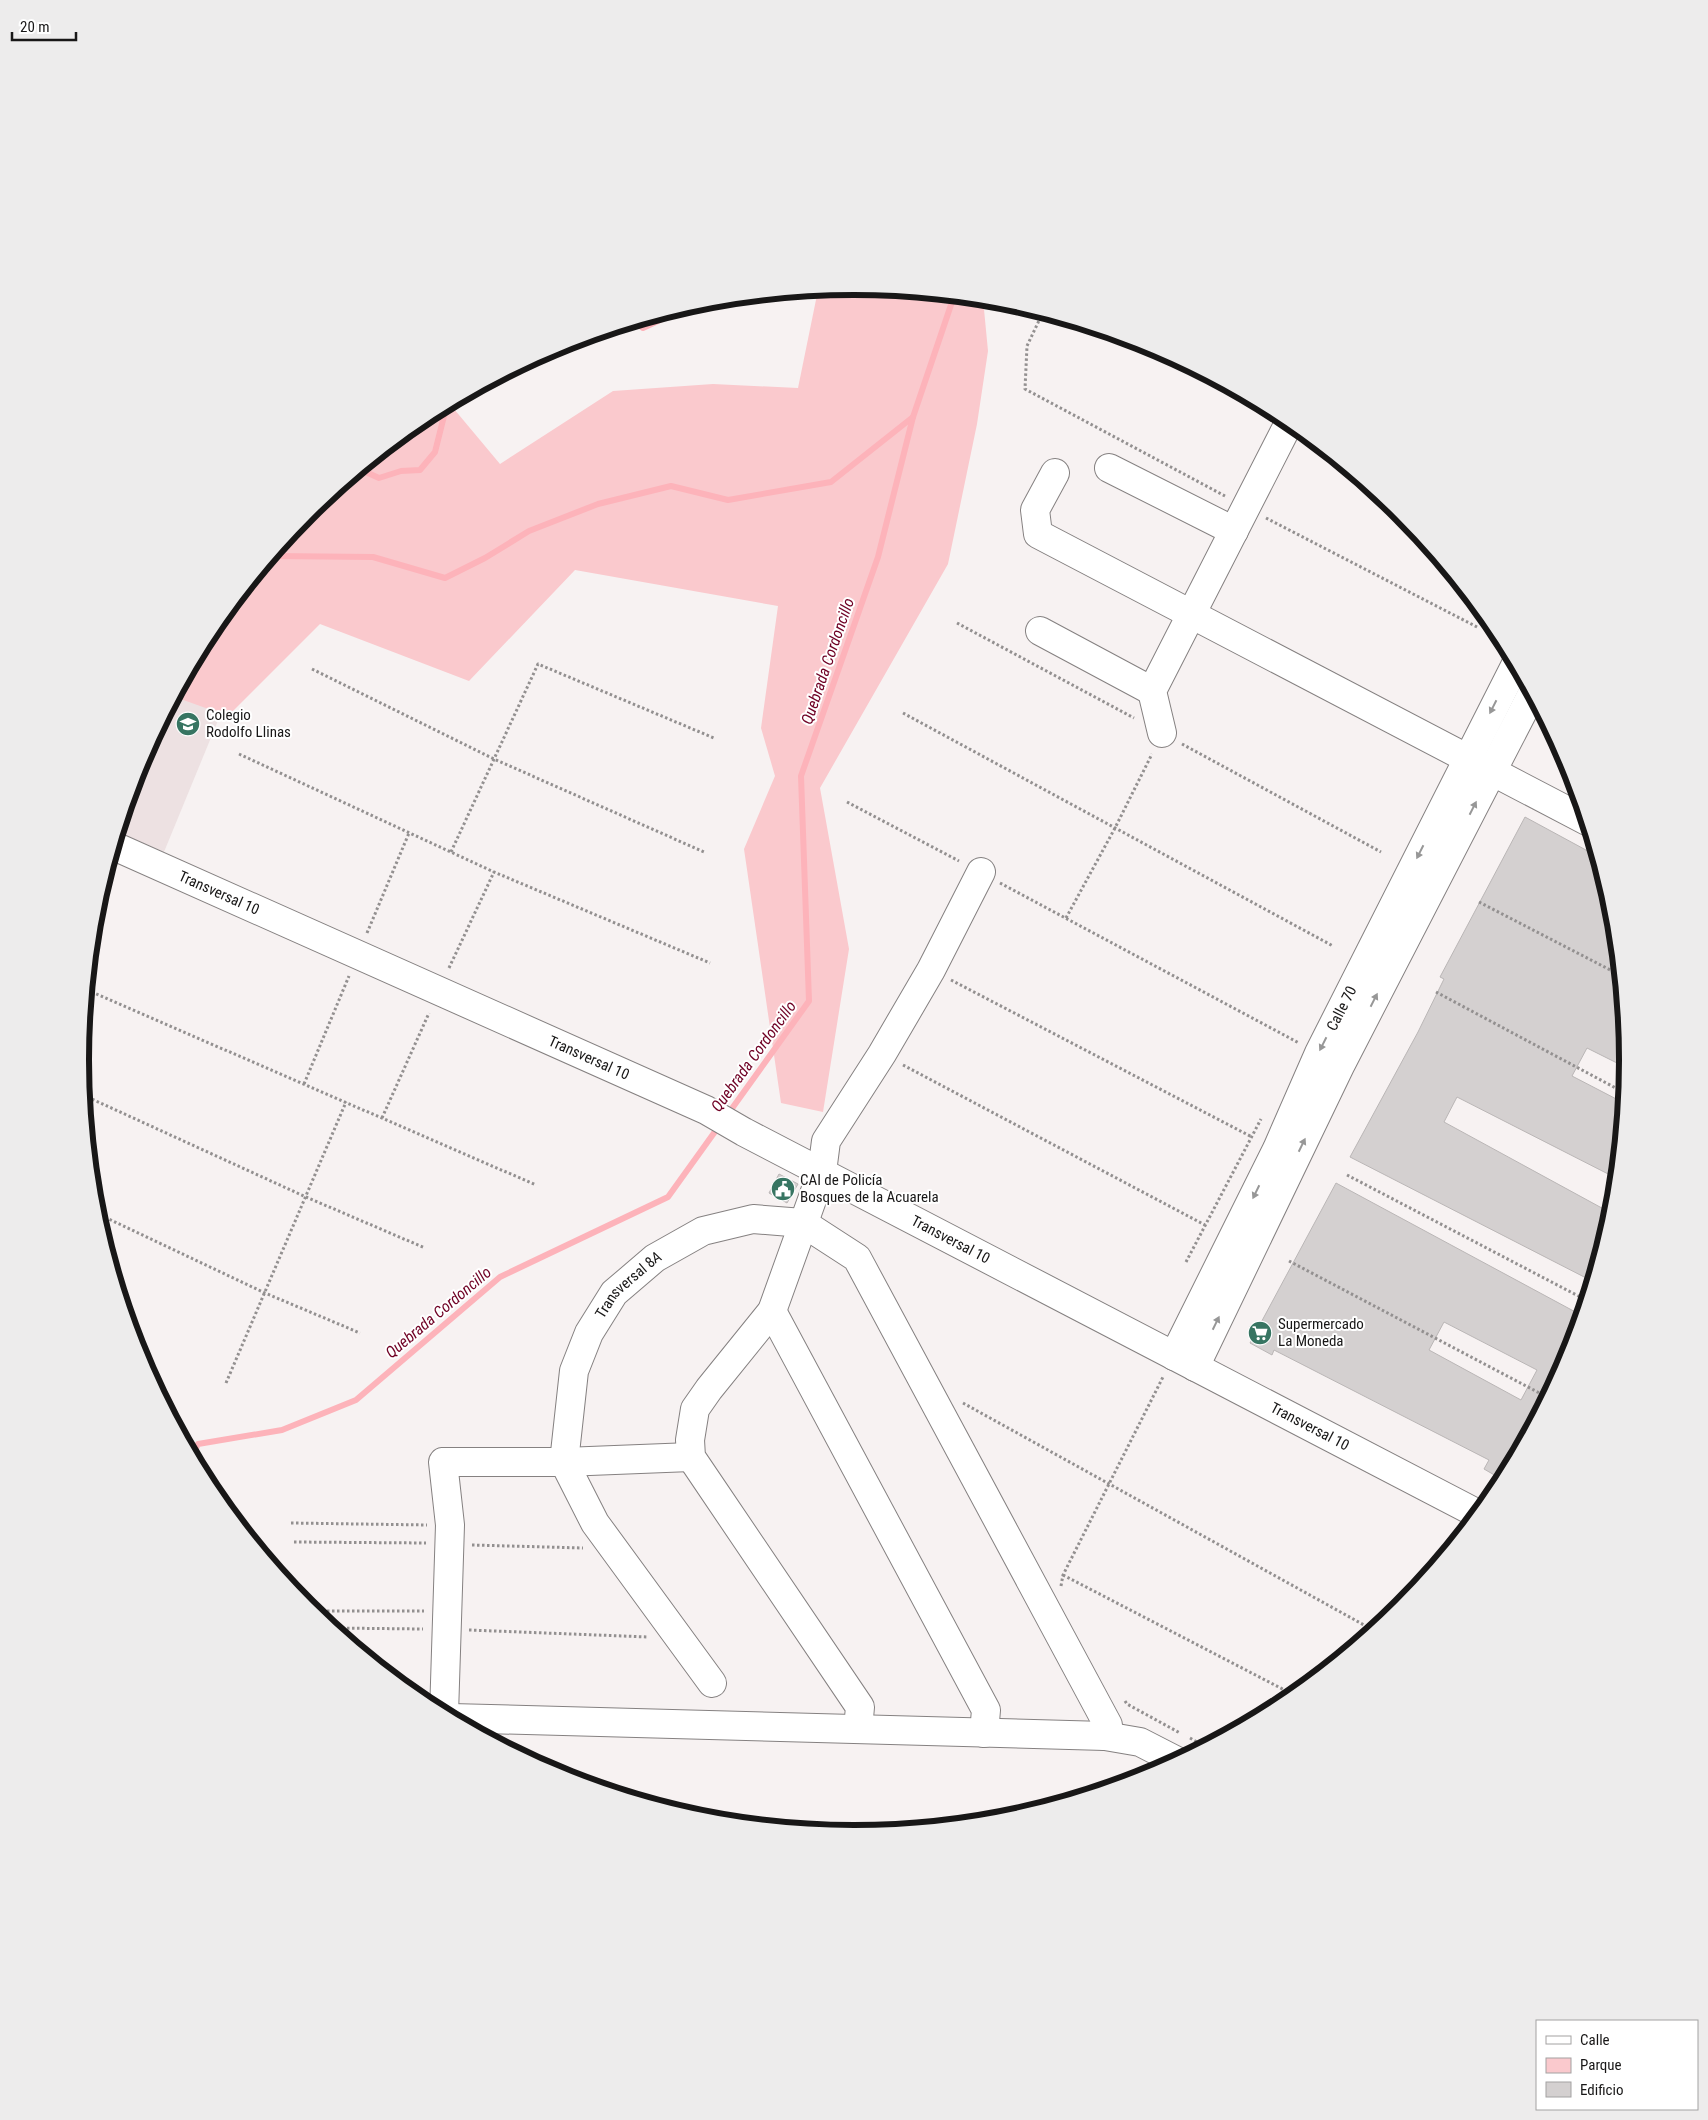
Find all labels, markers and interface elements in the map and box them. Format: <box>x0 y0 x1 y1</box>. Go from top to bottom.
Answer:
scale bar <box>12 10 76 42</box>
text: 20 m <box>20 18 50 36</box>
water label: Quebrada Cordoncillo <box>797 595 858 727</box>
one-way arrow <box>1489 700 1497 715</box>
place label: Colegio Rodolfo Llinas <box>206 706 291 741</box>
school or university icon: Colegio Rodolfo Llinas <box>175 711 201 737</box>
one-way arrow <box>1469 801 1477 816</box>
one-way arrow <box>1416 845 1424 859</box>
street label: Transversal 10 <box>176 867 262 919</box>
street label: Calle 70 <box>1323 983 1360 1034</box>
one-way arrow <box>1370 992 1378 1007</box>
water label: Quebrada Cordoncillo <box>707 997 800 1115</box>
street label: Transversal 10 <box>546 1032 632 1084</box>
one-way arrow <box>1319 1037 1327 1052</box>
one-way arrow <box>1298 1138 1306 1152</box>
place label: CAI de Policía Bosques de la Acuarela <box>800 1171 939 1206</box>
public building icon: CAI de Policía Bosques de la Acuarela <box>770 1176 796 1202</box>
one-way arrow <box>1252 1185 1260 1199</box>
street label: Transversal 10 <box>908 1212 993 1267</box>
street label: Transversal 8A <box>591 1247 665 1322</box>
water label: Quebrada Cordoncillo <box>382 1262 495 1362</box>
place label: Supermercado La Moneda <box>1278 1315 1364 1350</box>
one-way arrow <box>1212 1316 1220 1330</box>
supermarket icon: Supermercado La Moneda <box>1247 1320 1273 1346</box>
street label: Transversal 10 <box>1267 1399 1352 1454</box>
legend <box>1536 2020 1698 2110</box>
text: Calle <box>1580 2031 1610 2049</box>
text: Parque <box>1580 2056 1622 2074</box>
text: Edificio <box>1580 2081 1623 2099</box>

